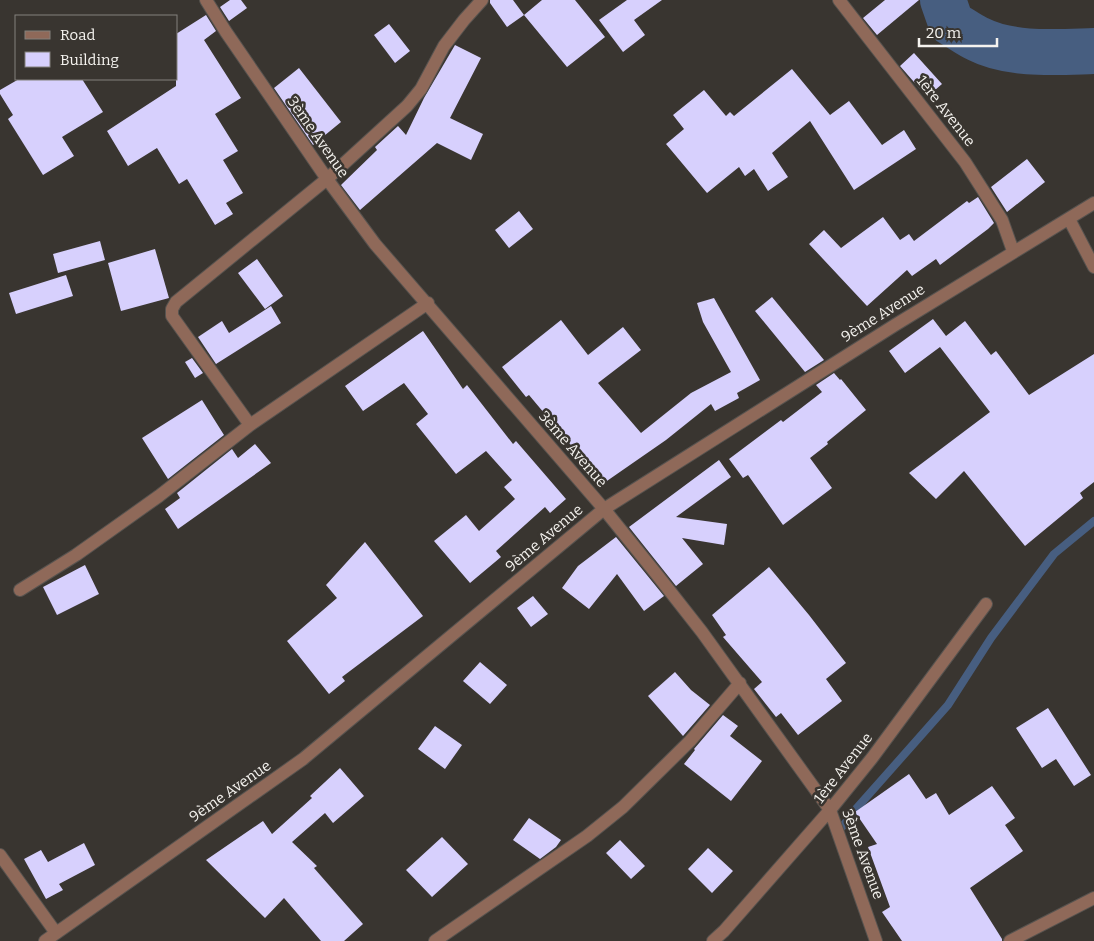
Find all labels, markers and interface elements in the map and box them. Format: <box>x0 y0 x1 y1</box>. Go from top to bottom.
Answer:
legend <box>15 15 178 80</box>
scale bar <box>919 15 996 47</box>
text: 20 m <box>926 24 962 42</box>
text: Road <box>60 26 95 44</box>
text: Building <box>60 51 119 69</box>
street label: 1ère Avenue <box>913 72 979 150</box>
street label: 3ème Avenue <box>283 93 353 181</box>
street label: 9ème Avenue <box>838 280 928 346</box>
street label: 3ème Avenue <box>535 407 611 491</box>
street label: 9ème Avenue <box>502 500 586 576</box>
street label: 1ère Avenue <box>810 729 876 807</box>
street label: 9ème Avenue <box>186 756 274 826</box>
street label: 3ème Avenue <box>838 806 888 902</box>

